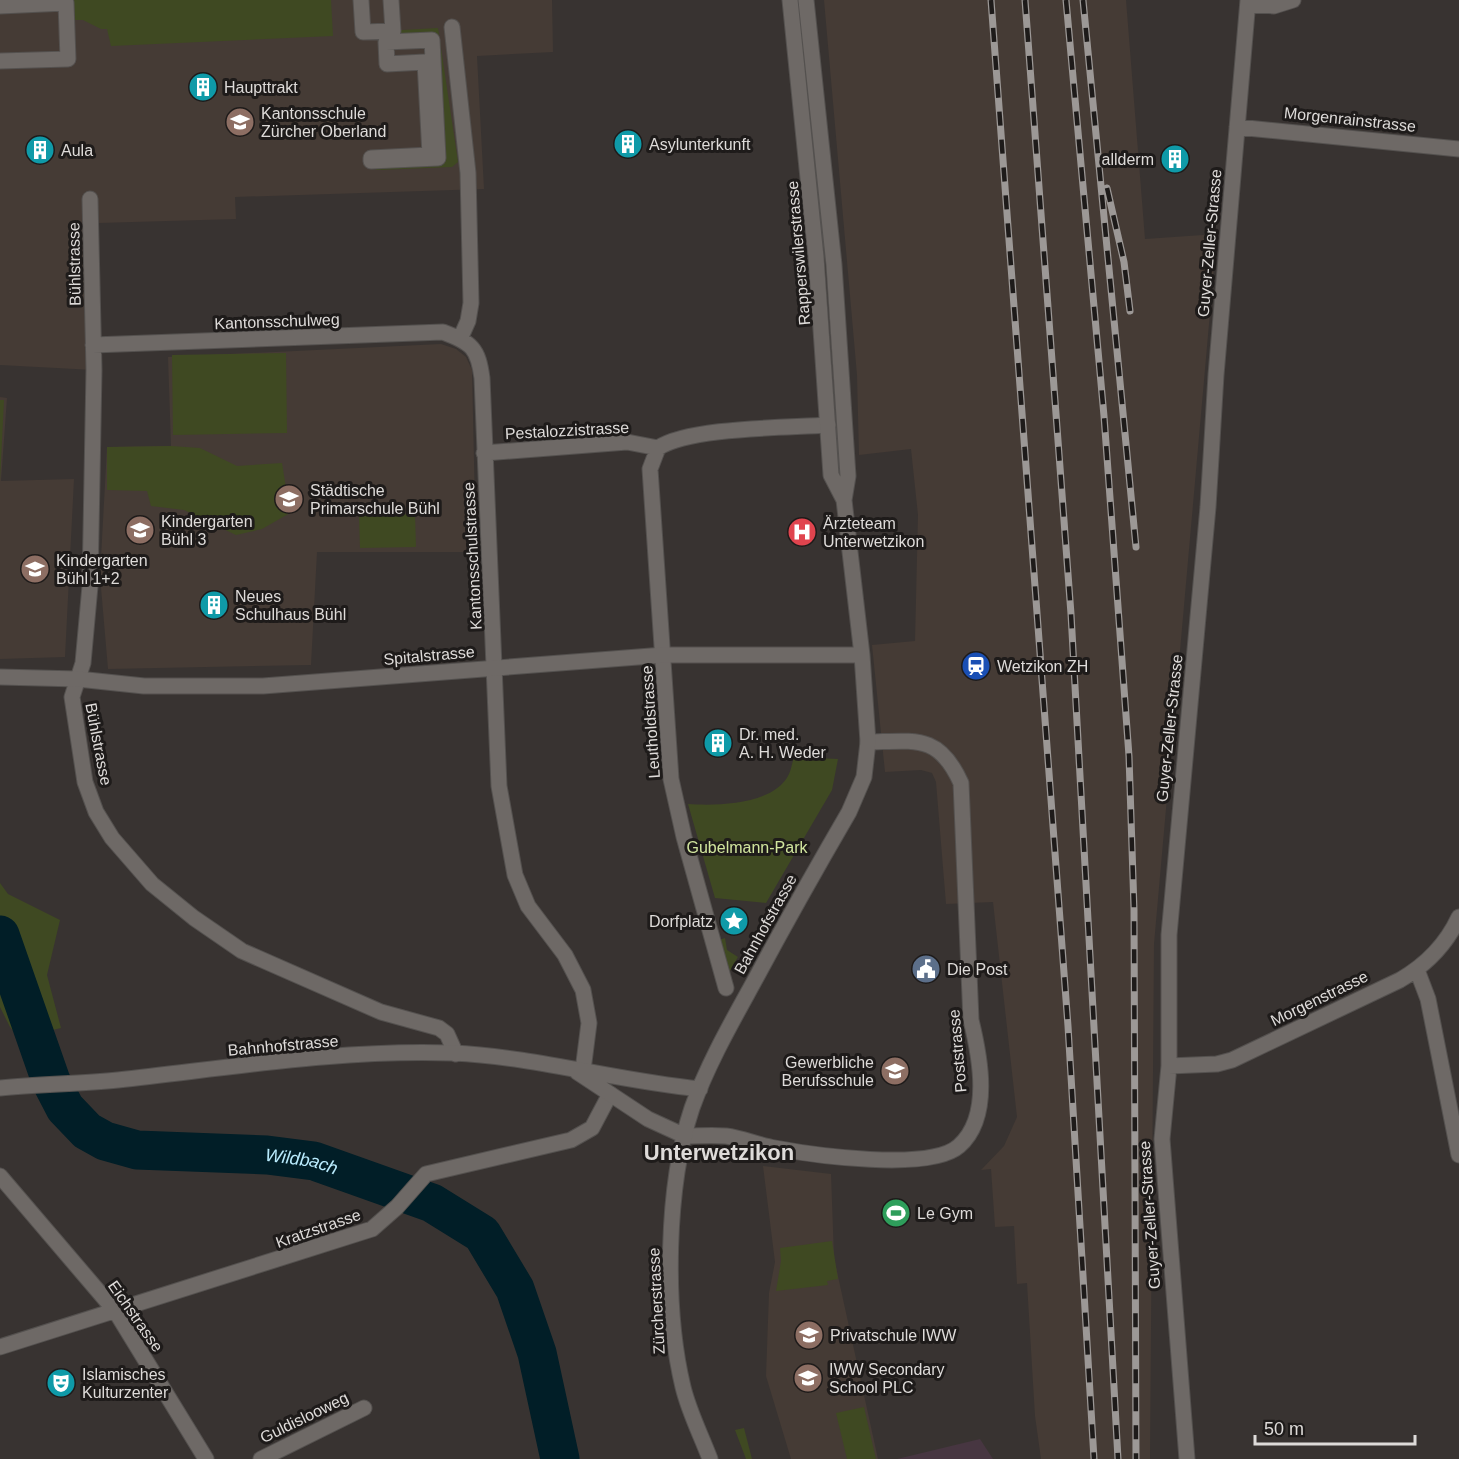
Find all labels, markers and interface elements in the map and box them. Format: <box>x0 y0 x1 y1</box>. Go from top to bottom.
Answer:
building icon: Haupttrakt <box>187 71 219 103</box>
place label: Haupttrakt <box>224 79 298 96</box>
street label: Morgenrainstrasse <box>1283 104 1417 135</box>
place label: Kantonsschule Zürcher Oberland <box>261 105 386 140</box>
school or university icon: Kantonsschule Zürcher Oberland <box>224 106 256 138</box>
building icon: Asylunterkunft <box>612 128 644 160</box>
building icon: Aula <box>24 134 56 166</box>
place label: Asylunterkunft <box>649 136 751 153</box>
place label: Aula <box>61 142 93 159</box>
building icon: allderm <box>1159 143 1191 175</box>
place label: allderm <box>1102 151 1154 168</box>
street label: Guyer-Zeller-Strasse <box>1195 168 1224 318</box>
street label: Rapperswilerstrasse <box>784 180 813 326</box>
street label: Bühlstrasse <box>65 222 84 306</box>
street label: Kantonsschulweg <box>214 311 340 332</box>
street label: Pestalozzistrasse <box>504 419 630 442</box>
place label: Städtische Primarschule Bühl <box>310 482 440 517</box>
street label: Kantonsschulstrasse <box>460 482 485 630</box>
school or university icon: Städtische Primarschule Bühl <box>273 483 305 515</box>
place label: Kindergarten Bühl 3 <box>161 513 253 548</box>
school or university icon: Kindergarten Bühl 3 <box>124 514 156 546</box>
place label: Ärzteteam Unterwetzikon <box>823 515 924 550</box>
hospital icon: Ärzteteam Unterwetzikon <box>786 516 818 548</box>
place label: Kindergarten Bühl 1+2 <box>56 552 148 587</box>
school or university icon: Kindergarten Bühl 1+2 <box>19 553 51 585</box>
place label: Neues Schulhaus Bühl <box>235 588 346 623</box>
building icon: Neues Schulhaus Bühl <box>198 589 230 621</box>
street label: Spitalstrasse <box>383 643 476 668</box>
station icon: Wetzikon ZH <box>960 650 992 682</box>
street label: Guyer-Zeller-Strasse <box>1153 653 1186 803</box>
place label: Wetzikon ZH <box>997 658 1088 675</box>
street label: Leutholdstrasse <box>638 665 663 779</box>
street label: Bühlstrasse <box>82 701 115 787</box>
place label: Dr. med. A. H. Weder <box>739 726 827 761</box>
building icon: Dr. med. A. H. Weder <box>702 727 734 759</box>
park label: Gubelmann-Park <box>687 839 808 856</box>
street label: Bahnhofstrasse <box>731 871 800 977</box>
place icon: Dorfplatz <box>718 905 750 937</box>
place label: Dorfplatz <box>649 913 713 930</box>
public building icon: Die Post <box>910 953 942 985</box>
place label: Die Post <box>947 961 1008 978</box>
street label: Morgenstrasse <box>1268 968 1371 1029</box>
street label: Poststrasse <box>945 1008 970 1093</box>
street label: Bahnhofstrasse <box>227 1032 339 1059</box>
place label: Gewerbliche Berufsschule <box>782 1054 874 1089</box>
school or university icon: Gewerbliche Berufsschule <box>879 1055 911 1087</box>
district label: Unterwetzikon <box>644 1140 794 1165</box>
street label: Guyer-Zeller-Strasse <box>1136 1140 1163 1290</box>
water label: Wildbach <box>264 1145 341 1179</box>
sports icon: Le Gym <box>880 1197 912 1229</box>
place label: Le Gym <box>917 1205 973 1222</box>
street label: Kratzstrasse <box>273 1206 363 1251</box>
street label: Zürcherstrasse <box>645 1247 668 1355</box>
street label: Eichstrasse <box>105 1278 166 1355</box>
school or university icon: Privatschule IWW <box>793 1319 825 1351</box>
place label: Privatschule IWW <box>830 1327 957 1344</box>
place label: IWW Secondary School PLC <box>829 1361 945 1396</box>
school or university icon: IWW Secondary School PLC <box>792 1362 824 1394</box>
place label: Islamisches Kulturzenter <box>82 1366 169 1401</box>
theatre icon: Islamisches Kulturzenter <box>45 1367 77 1399</box>
street label: Guldislooweg <box>257 1389 351 1446</box>
scale bar <box>1255 1408 1416 1446</box>
text: 50 m <box>1264 1419 1304 1439</box>

